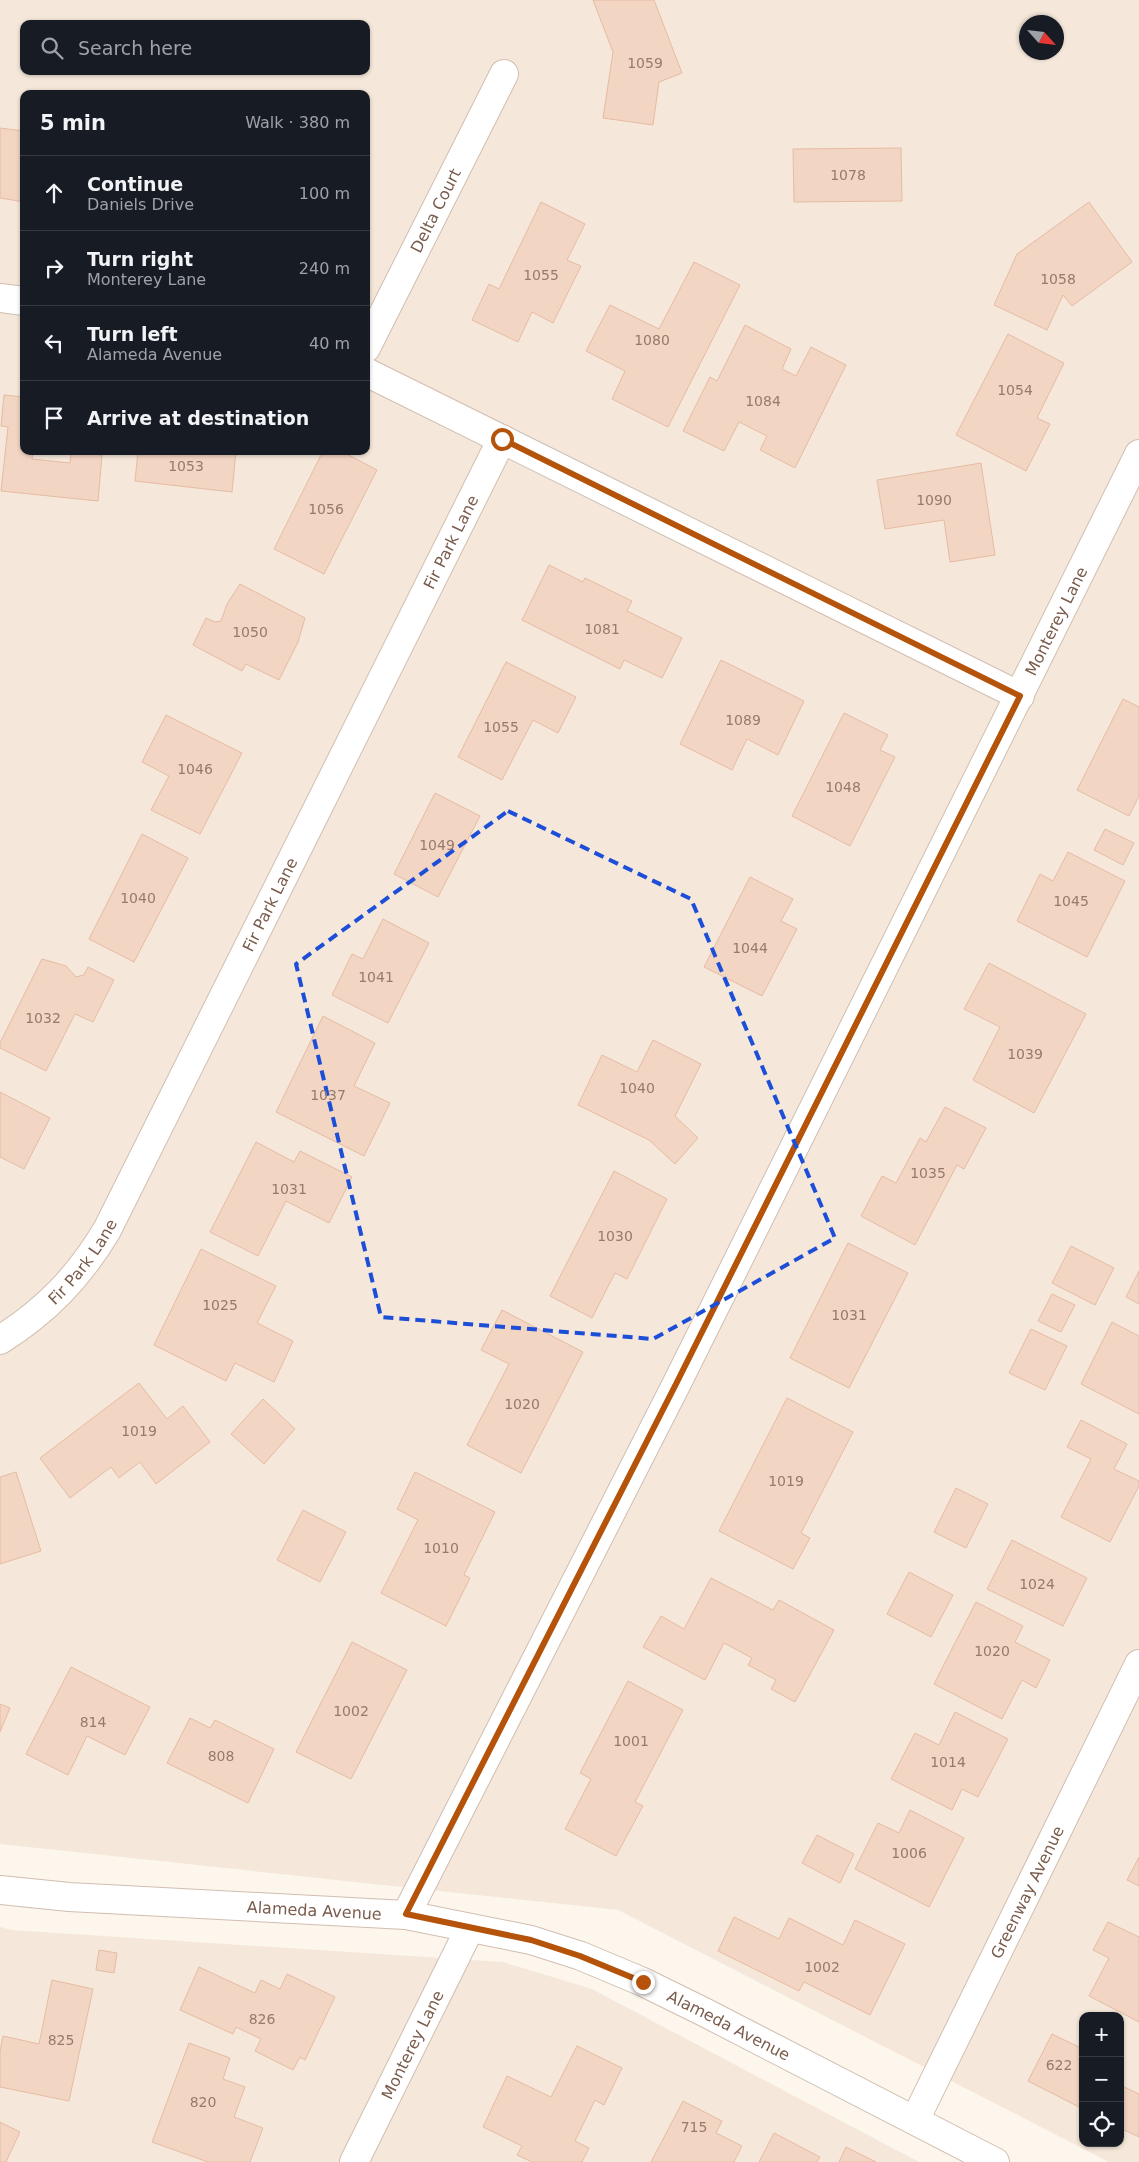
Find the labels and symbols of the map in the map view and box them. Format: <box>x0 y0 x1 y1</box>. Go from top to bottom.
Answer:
north arrow <box>1019 15 1064 60</box>
house number: 1059 <box>627 55 663 71</box>
street label: Delta Court <box>407 165 465 256</box>
house number: 1078 <box>830 167 866 183</box>
house number: 1055 <box>523 267 559 283</box>
house number: 1058 <box>1040 271 1076 287</box>
house number: 1080 <box>634 332 670 348</box>
house number: 1054 <box>997 382 1033 398</box>
house number: 1084 <box>745 393 781 409</box>
route start <box>491 428 514 451</box>
house number: 1053 <box>168 458 204 474</box>
street label: Fir Park Lane <box>420 492 482 592</box>
house number: 1090 <box>916 492 952 508</box>
house number: 1056 <box>308 501 344 517</box>
street label: Monterey Lane <box>1021 564 1091 679</box>
house number: 1081 <box>584 621 620 637</box>
house number: 1050 <box>232 624 268 640</box>
house number: 1089 <box>725 712 761 728</box>
house number: 1055 <box>483 719 519 735</box>
house number: 1046 <box>177 761 213 777</box>
house number: 1048 <box>825 779 861 795</box>
house number: 1049 <box>419 837 455 853</box>
street label: Fir Park Lane <box>239 854 301 955</box>
house number: 1040 <box>120 890 156 906</box>
house number: 1045 <box>1053 893 1089 909</box>
house number: 1044 <box>732 940 768 956</box>
house number: 1041 <box>358 969 394 985</box>
house number: 1032 <box>25 1010 61 1026</box>
house number: 1039 <box>1007 1046 1043 1062</box>
house number: 1040 <box>619 1080 655 1096</box>
house number: 1037 <box>310 1087 346 1103</box>
house number: 1035 <box>910 1165 946 1181</box>
house number: 1031 <box>271 1181 307 1197</box>
street label: Fir Park Lane <box>44 1216 121 1309</box>
house number: 1030 <box>597 1228 633 1244</box>
house number: 1025 <box>202 1297 238 1313</box>
house number: 1031 <box>831 1307 867 1323</box>
house number: 1020 <box>504 1396 540 1412</box>
house number: 1019 <box>121 1423 157 1439</box>
house number: 1019 <box>768 1473 804 1489</box>
house number: 1010 <box>423 1540 459 1556</box>
house number: 1024 <box>1019 1576 1055 1592</box>
house number: 1020 <box>974 1643 1010 1659</box>
house number: 1002 <box>333 1703 369 1719</box>
house number: 814 <box>80 1714 106 1730</box>
house number: 1001 <box>613 1733 649 1749</box>
house number: 808 <box>208 1748 234 1764</box>
house number: 1014 <box>930 1754 966 1770</box>
street label: Greenway Avenue <box>987 1823 1068 1962</box>
house number: 1006 <box>891 1845 927 1861</box>
street label: Alameda Avenue <box>246 1898 382 1924</box>
house number: 1002 <box>804 1959 840 1975</box>
route end <box>632 1971 655 1994</box>
street label: Alameda Avenue <box>664 1986 793 2065</box>
street label: Monterey Lane <box>378 1987 448 2102</box>
house number: 826 <box>249 2011 275 2027</box>
house number: 825 <box>48 2032 74 2048</box>
house number: 622 <box>1046 2057 1072 2073</box>
house number: 820 <box>190 2094 216 2110</box>
house number: 715 <box>681 2119 707 2135</box>

